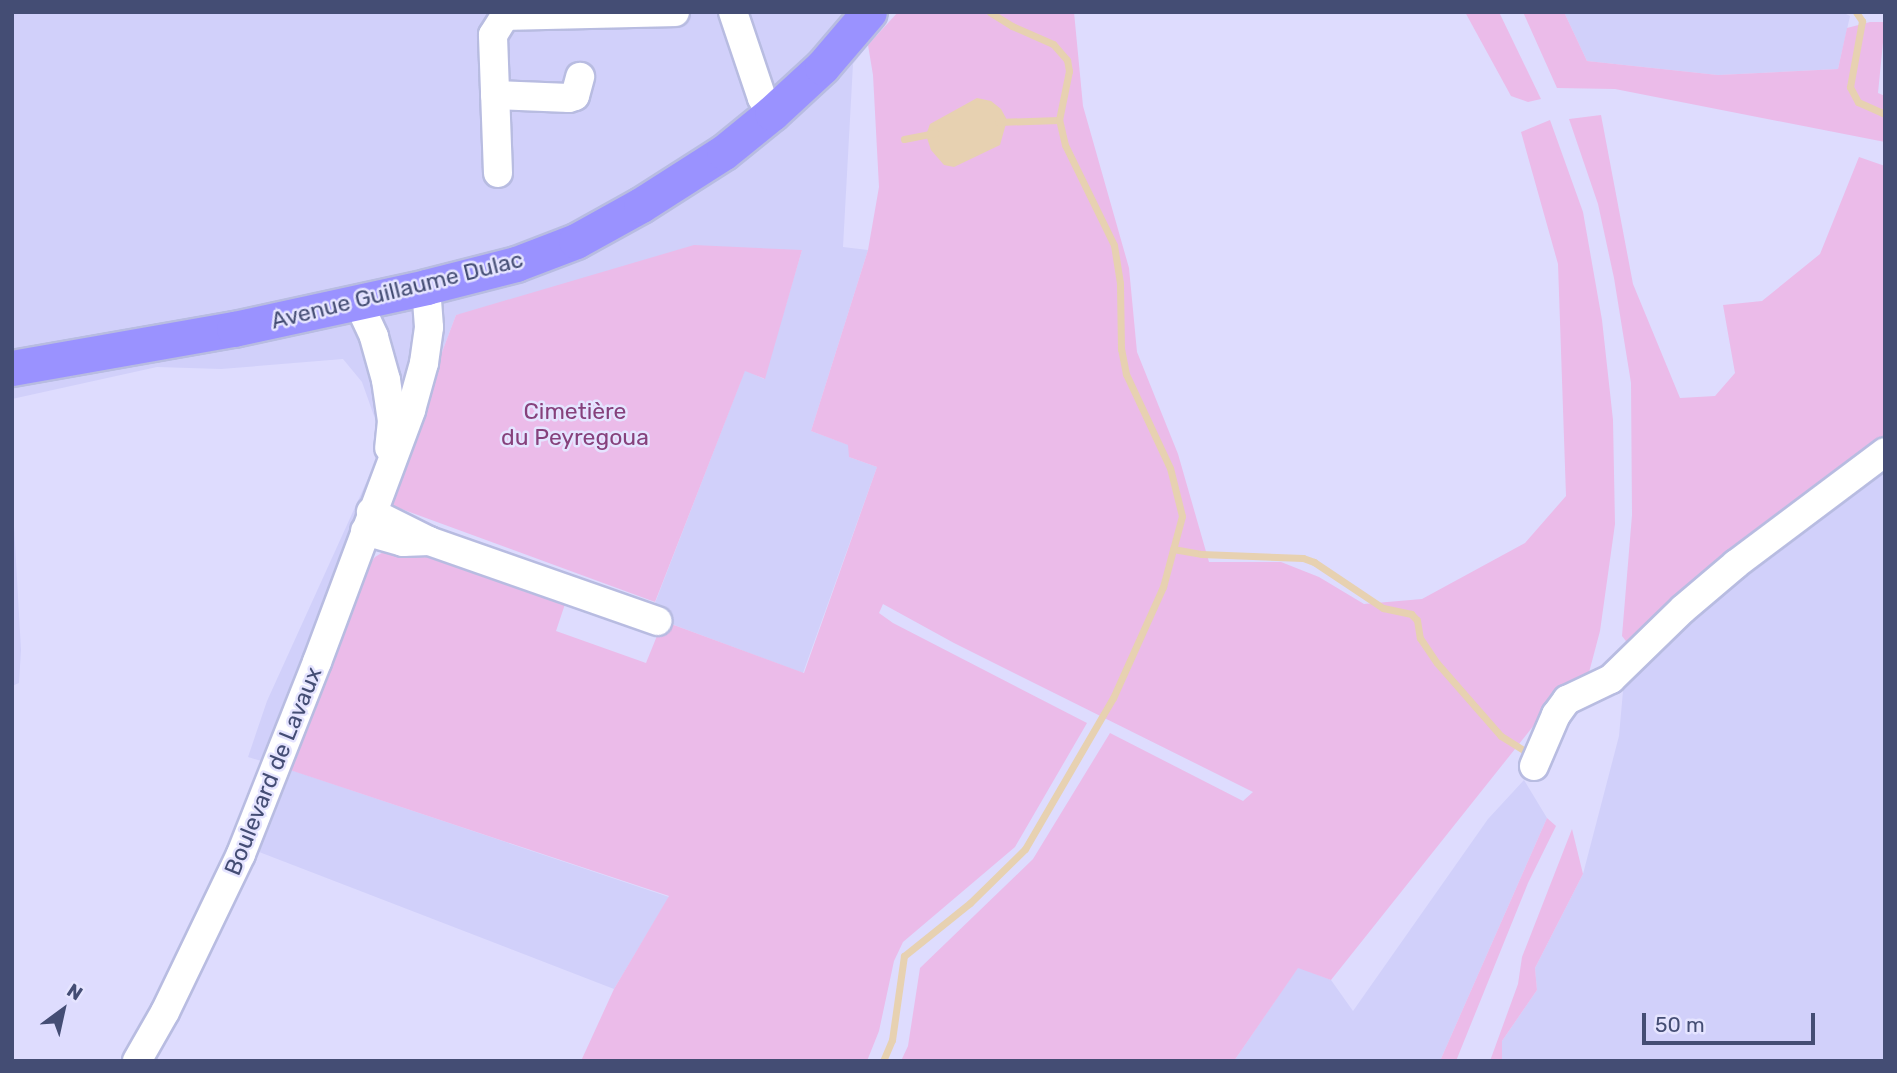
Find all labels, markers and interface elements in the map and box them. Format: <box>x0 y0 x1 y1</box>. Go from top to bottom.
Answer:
street label: Avenue Guillaume Dulac <box>268 245 526 335</box>
park label: Cimetière du Peyregoua <box>501 397 649 451</box>
street label: Boulevard de Lavaux <box>219 663 327 879</box>
north arrow <box>28 975 98 1045</box>
text: N <box>63 979 87 1005</box>
scale bar <box>1645 1000 1818 1044</box>
text: 50 m <box>1655 1012 1705 1037</box>

